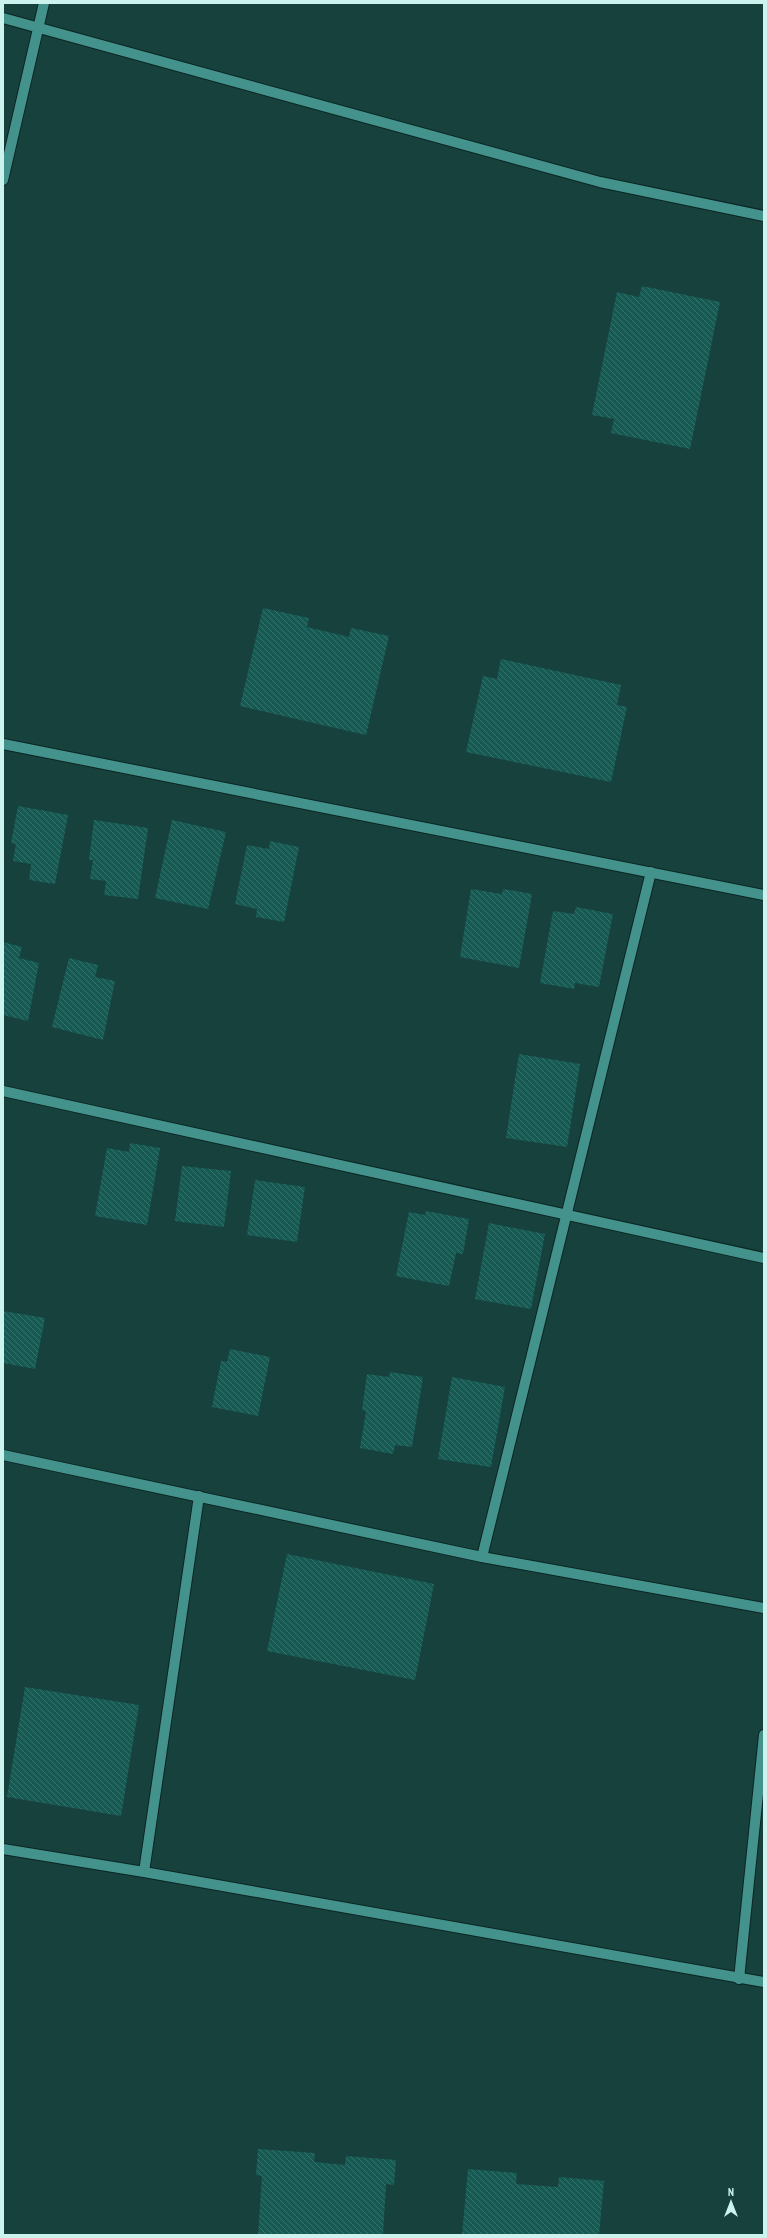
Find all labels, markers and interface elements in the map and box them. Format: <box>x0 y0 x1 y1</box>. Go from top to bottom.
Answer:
north arrow <box>711 2182 751 2222</box>
text: N <box>728 2185 734 2199</box>

